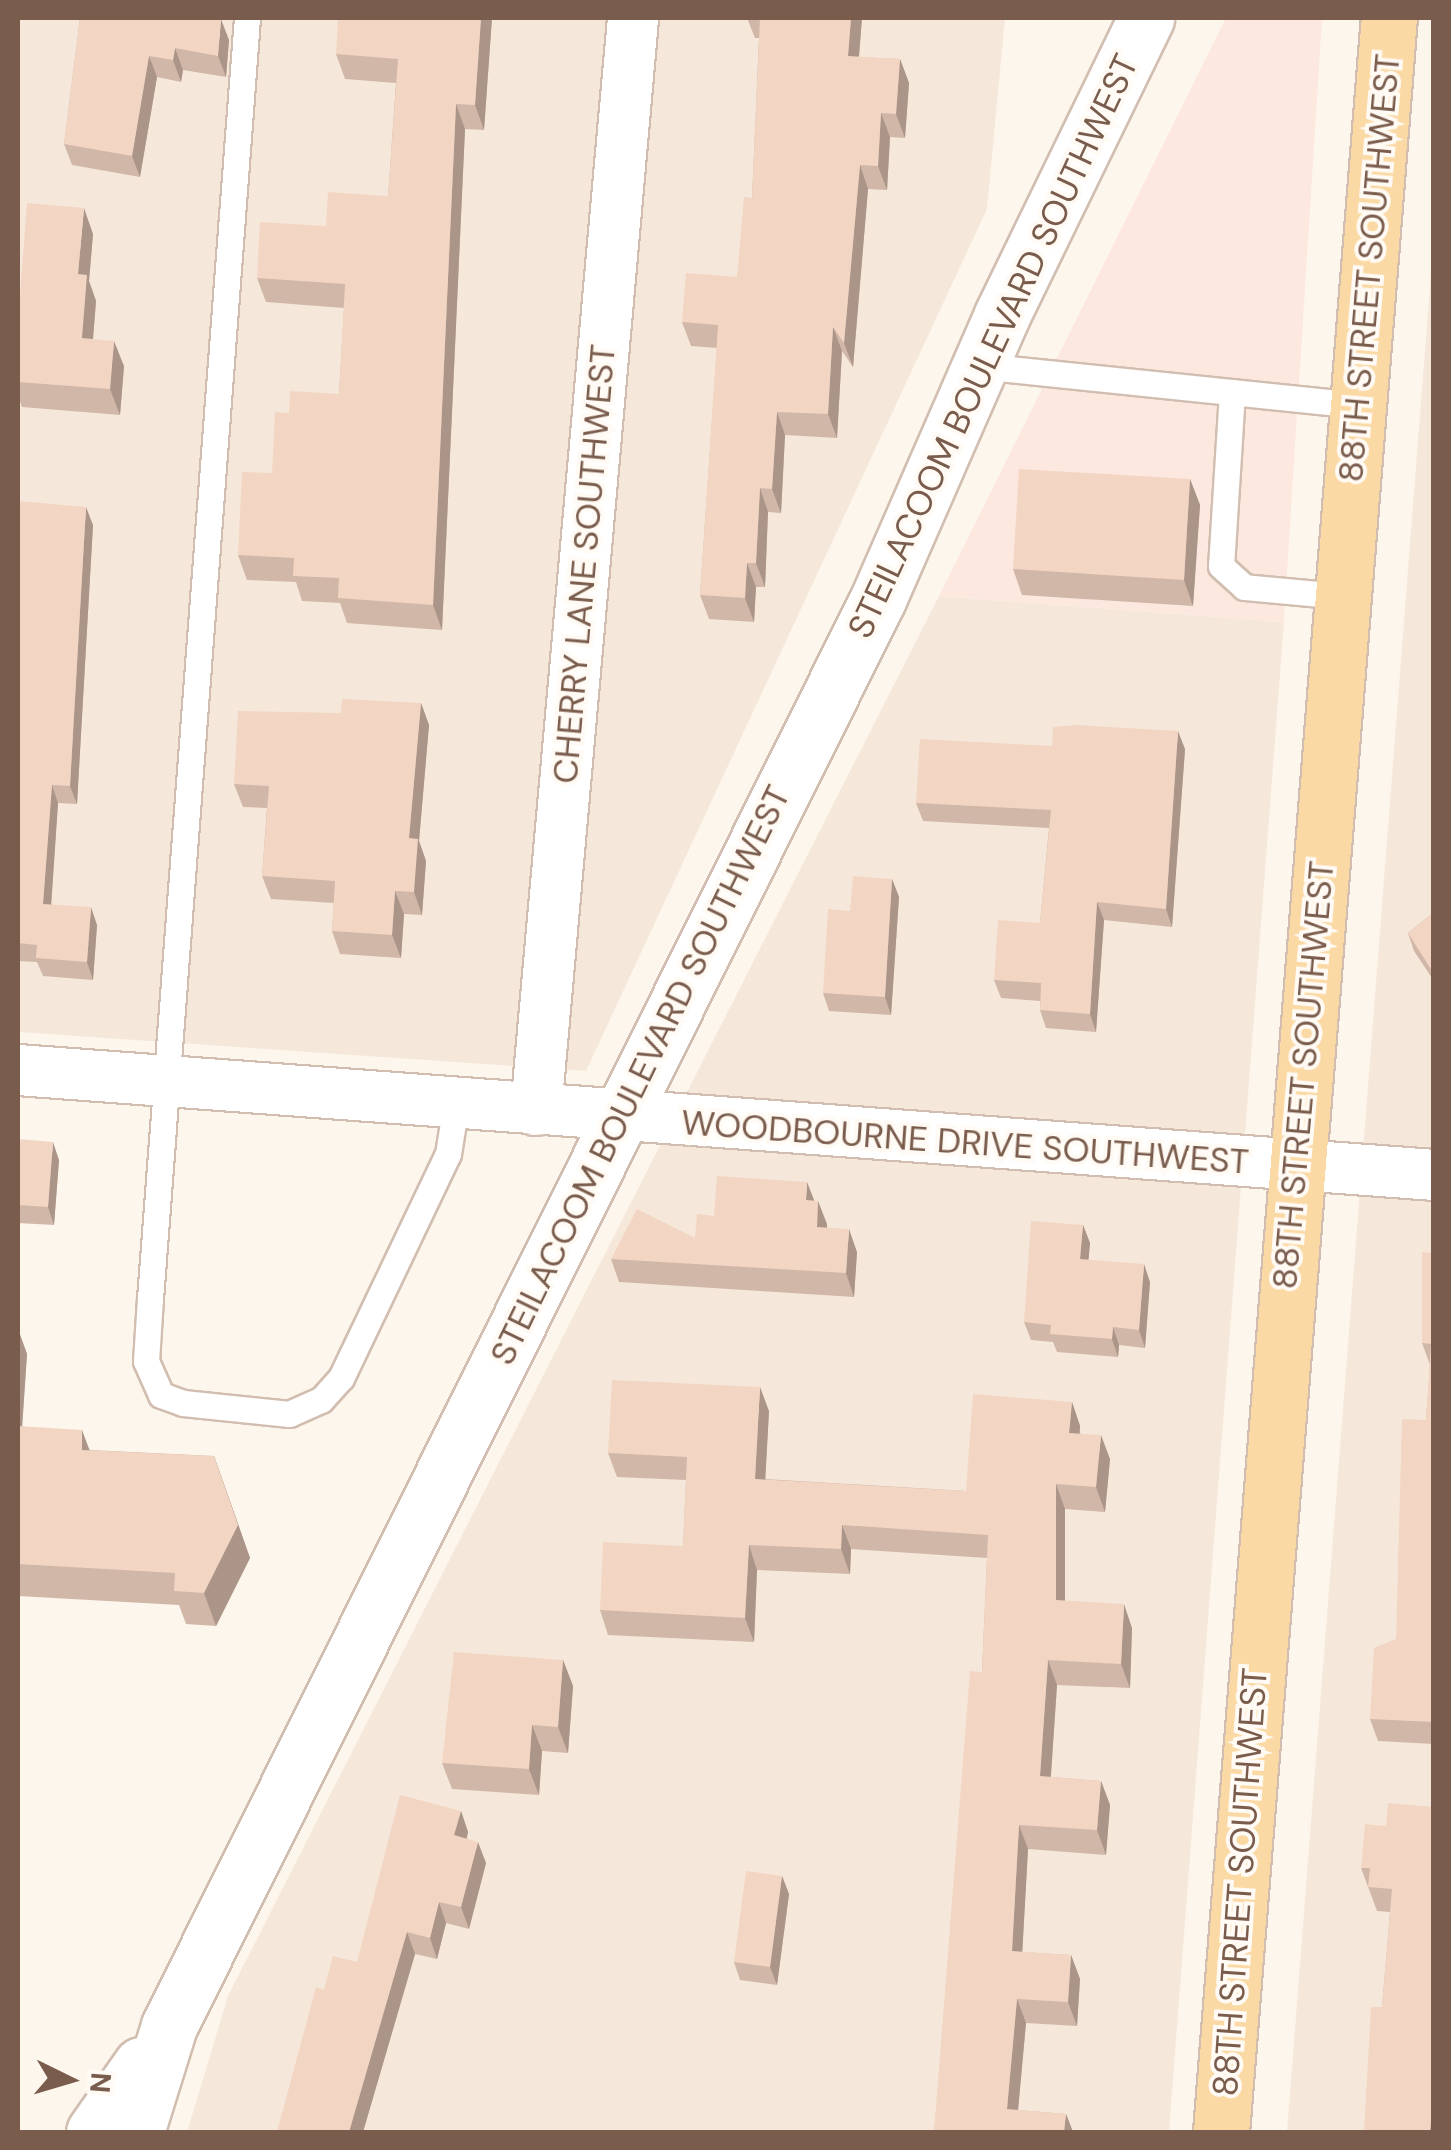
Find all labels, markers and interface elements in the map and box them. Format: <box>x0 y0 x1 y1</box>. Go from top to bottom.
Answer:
street label: STEILACOOM BOULEVARD SOUTHWEST <box>839 47 1147 645</box>
street label: 88TH STREET SOUTHWEST <box>1329 52 1409 484</box>
street label: CHERRY LANE SOUTHWEST <box>544 343 624 785</box>
street label: STEILACOOM BOULEVARD SOUTHWEST <box>481 779 799 1371</box>
street label: 88TH STREET SOUTHWEST <box>1263 859 1343 1291</box>
street label: WOODBOURNE DRIVE SOUTHWEST <box>680 1101 1250 1183</box>
street label: 88TH STREET SOUTHWEST <box>1204 1666 1276 2098</box>
north arrow <box>20 2030 120 2130</box>
text: N <box>81 2071 120 2094</box>

